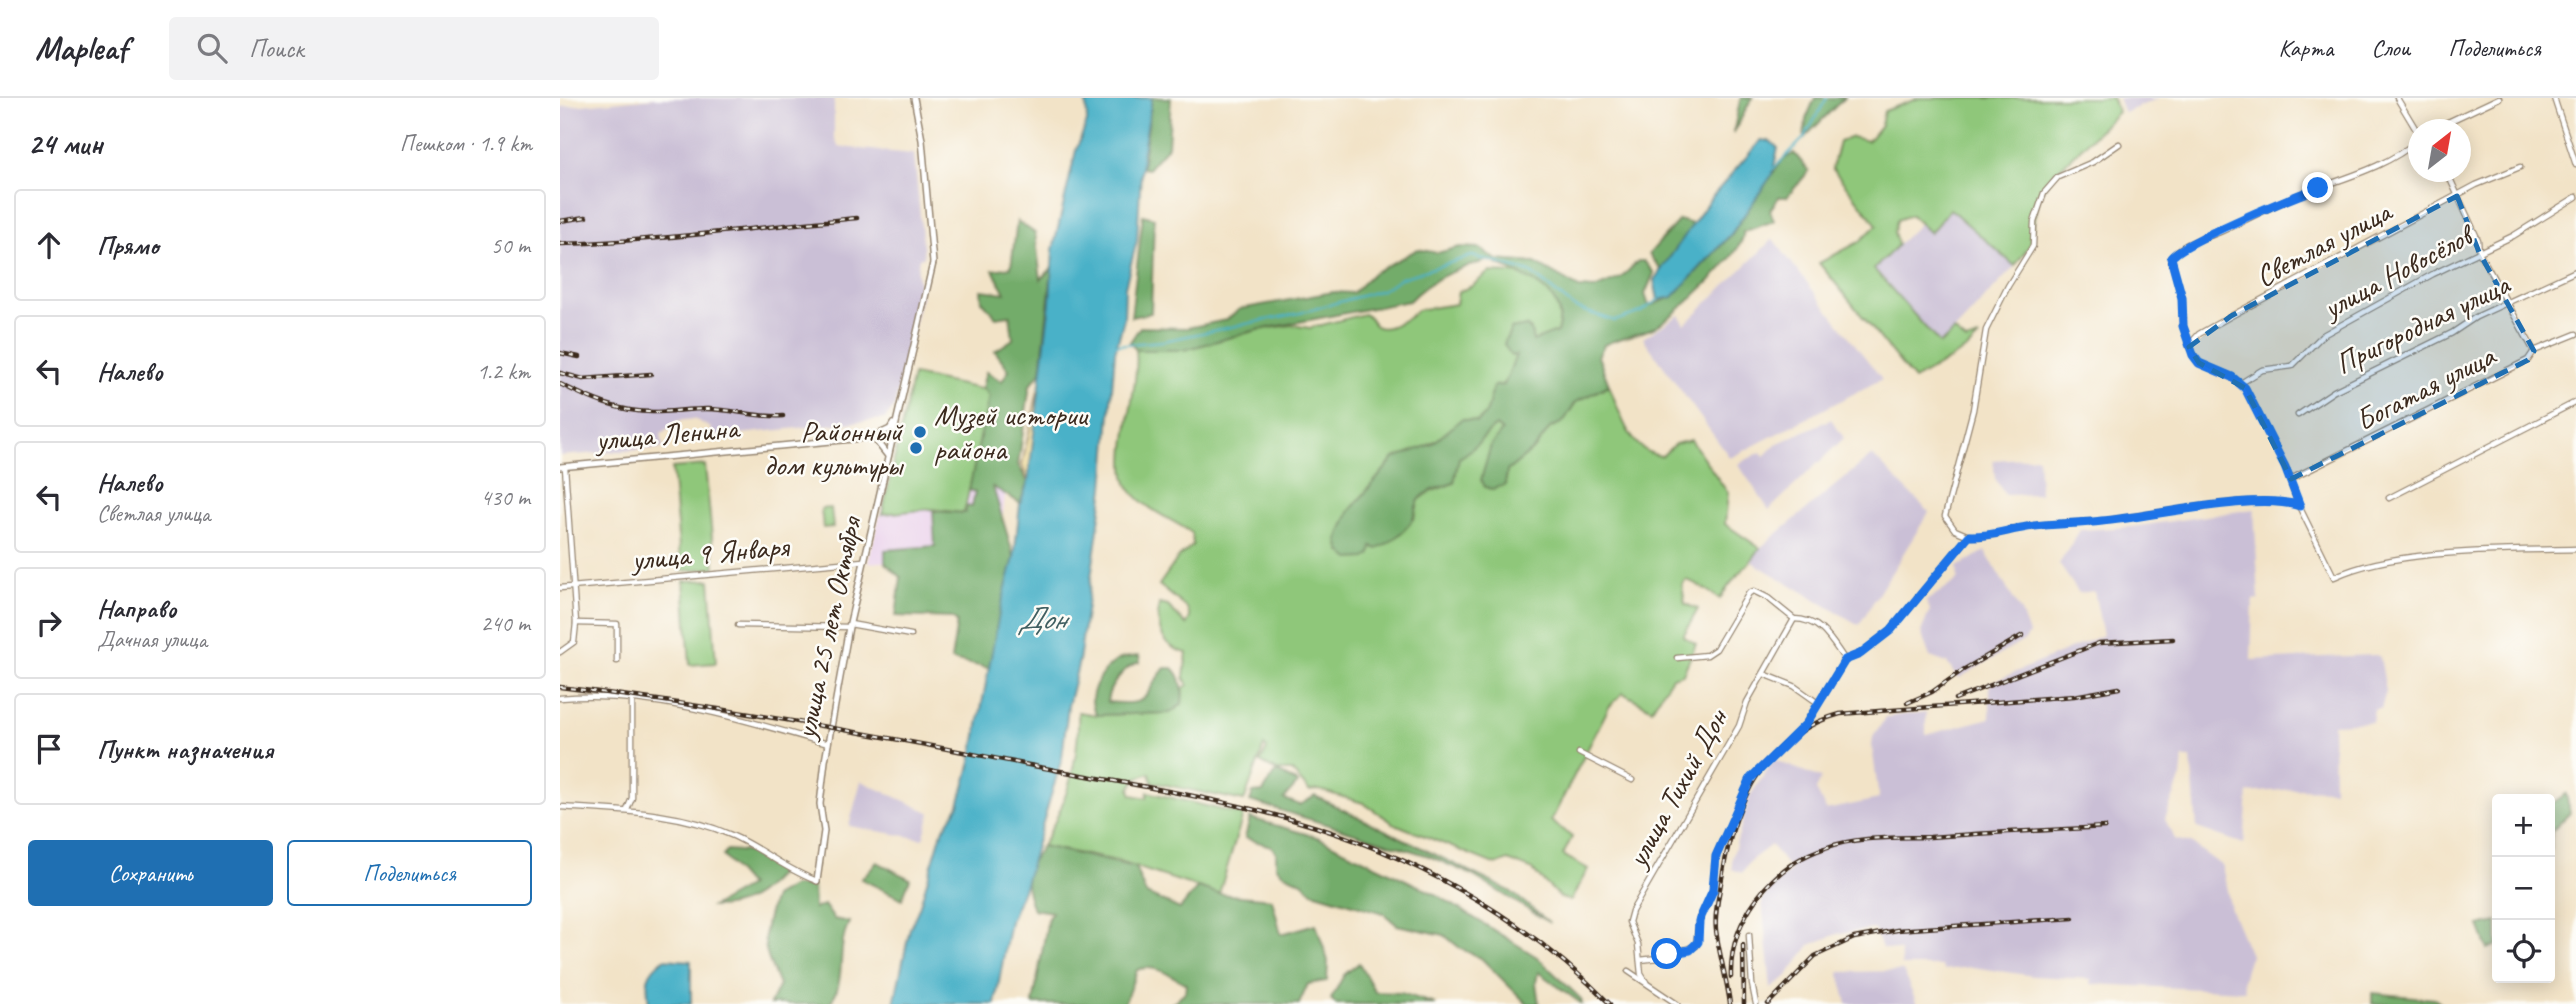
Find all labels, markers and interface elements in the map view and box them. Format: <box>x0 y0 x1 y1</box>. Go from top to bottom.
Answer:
search box <box>169 17 659 80</box>
text: Mapleaf <box>35 27 127 69</box>
icon: search <box>193 29 231 67</box>
text: Поиск <box>249 32 304 65</box>
text: Карта <box>2279 33 2333 63</box>
text: Слои <box>2371 33 2410 63</box>
text: Поделиться <box>2448 33 2541 63</box>
north arrow <box>2408 119 2471 182</box>
text: 24 мин <box>28 125 103 163</box>
text: Пешком · 1.9 km <box>400 129 532 158</box>
route end <box>2302 172 2333 203</box>
street label: Светлая улица <box>2249 191 2399 295</box>
street label: улица Новосёлов <box>2315 215 2482 328</box>
icon: ahead <box>30 226 68 264</box>
text: Прямо <box>97 229 159 262</box>
text: 50 m <box>491 231 530 260</box>
street label: Пригородная улица <box>2329 265 2517 382</box>
street label: Богатая улица <box>2349 336 2503 439</box>
icon: left <box>30 352 68 390</box>
text: Налево <box>97 355 163 388</box>
text: 1.2 km <box>477 357 530 386</box>
place label: Музей истории района <box>934 396 1089 468</box>
street label: улица Ленина <box>592 409 742 459</box>
place label: Районный дом культуры <box>764 412 904 484</box>
marker: Музей истории района <box>912 424 928 440</box>
marker: Районный дом культуры <box>908 440 924 456</box>
text: Налево <box>97 466 163 499</box>
icon: left <box>30 478 68 516</box>
text: 430 m <box>481 483 530 512</box>
text: Светлая улица <box>97 499 210 528</box>
street label: улица 25 лет Октября <box>786 511 871 744</box>
street label: улица 9 Января <box>628 527 792 579</box>
text: Направо <box>97 592 176 625</box>
water label: Дон <box>1017 598 1071 639</box>
icon: right <box>30 604 68 642</box>
text: 240 m <box>481 609 530 638</box>
text: Дачная улица <box>97 625 207 654</box>
street label: улица Тихий Дон <box>1617 701 1737 875</box>
icon: arrive <box>30 730 68 768</box>
text: Пункт назначения <box>97 733 273 766</box>
map controls <box>2492 794 2555 983</box>
button: + <box>2492 794 2555 857</box>
button: Сохранить <box>28 840 273 906</box>
button: Поделиться <box>287 840 532 906</box>
button: − <box>2492 857 2555 920</box>
button: locate <box>2492 920 2555 983</box>
route start <box>1651 938 1682 969</box>

